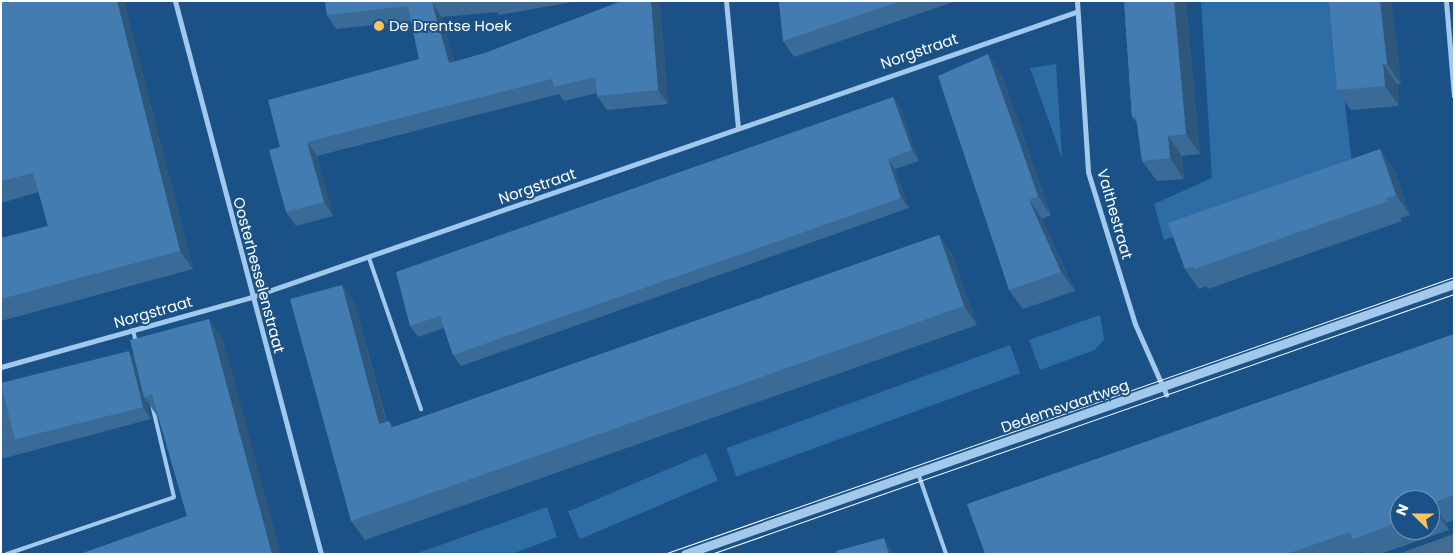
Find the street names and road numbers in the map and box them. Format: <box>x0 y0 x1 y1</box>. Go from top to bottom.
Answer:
street label: Norgstraat <box>878 29 960 73</box>
street label: Norgstraat <box>496 164 578 208</box>
street label: Valthestraat <box>1094 167 1136 261</box>
street label: Oosterhesselenstraat <box>230 195 288 355</box>
street label: Norgstraat <box>112 292 194 332</box>
street label: Dedemsvaartweg <box>999 376 1131 436</box>

